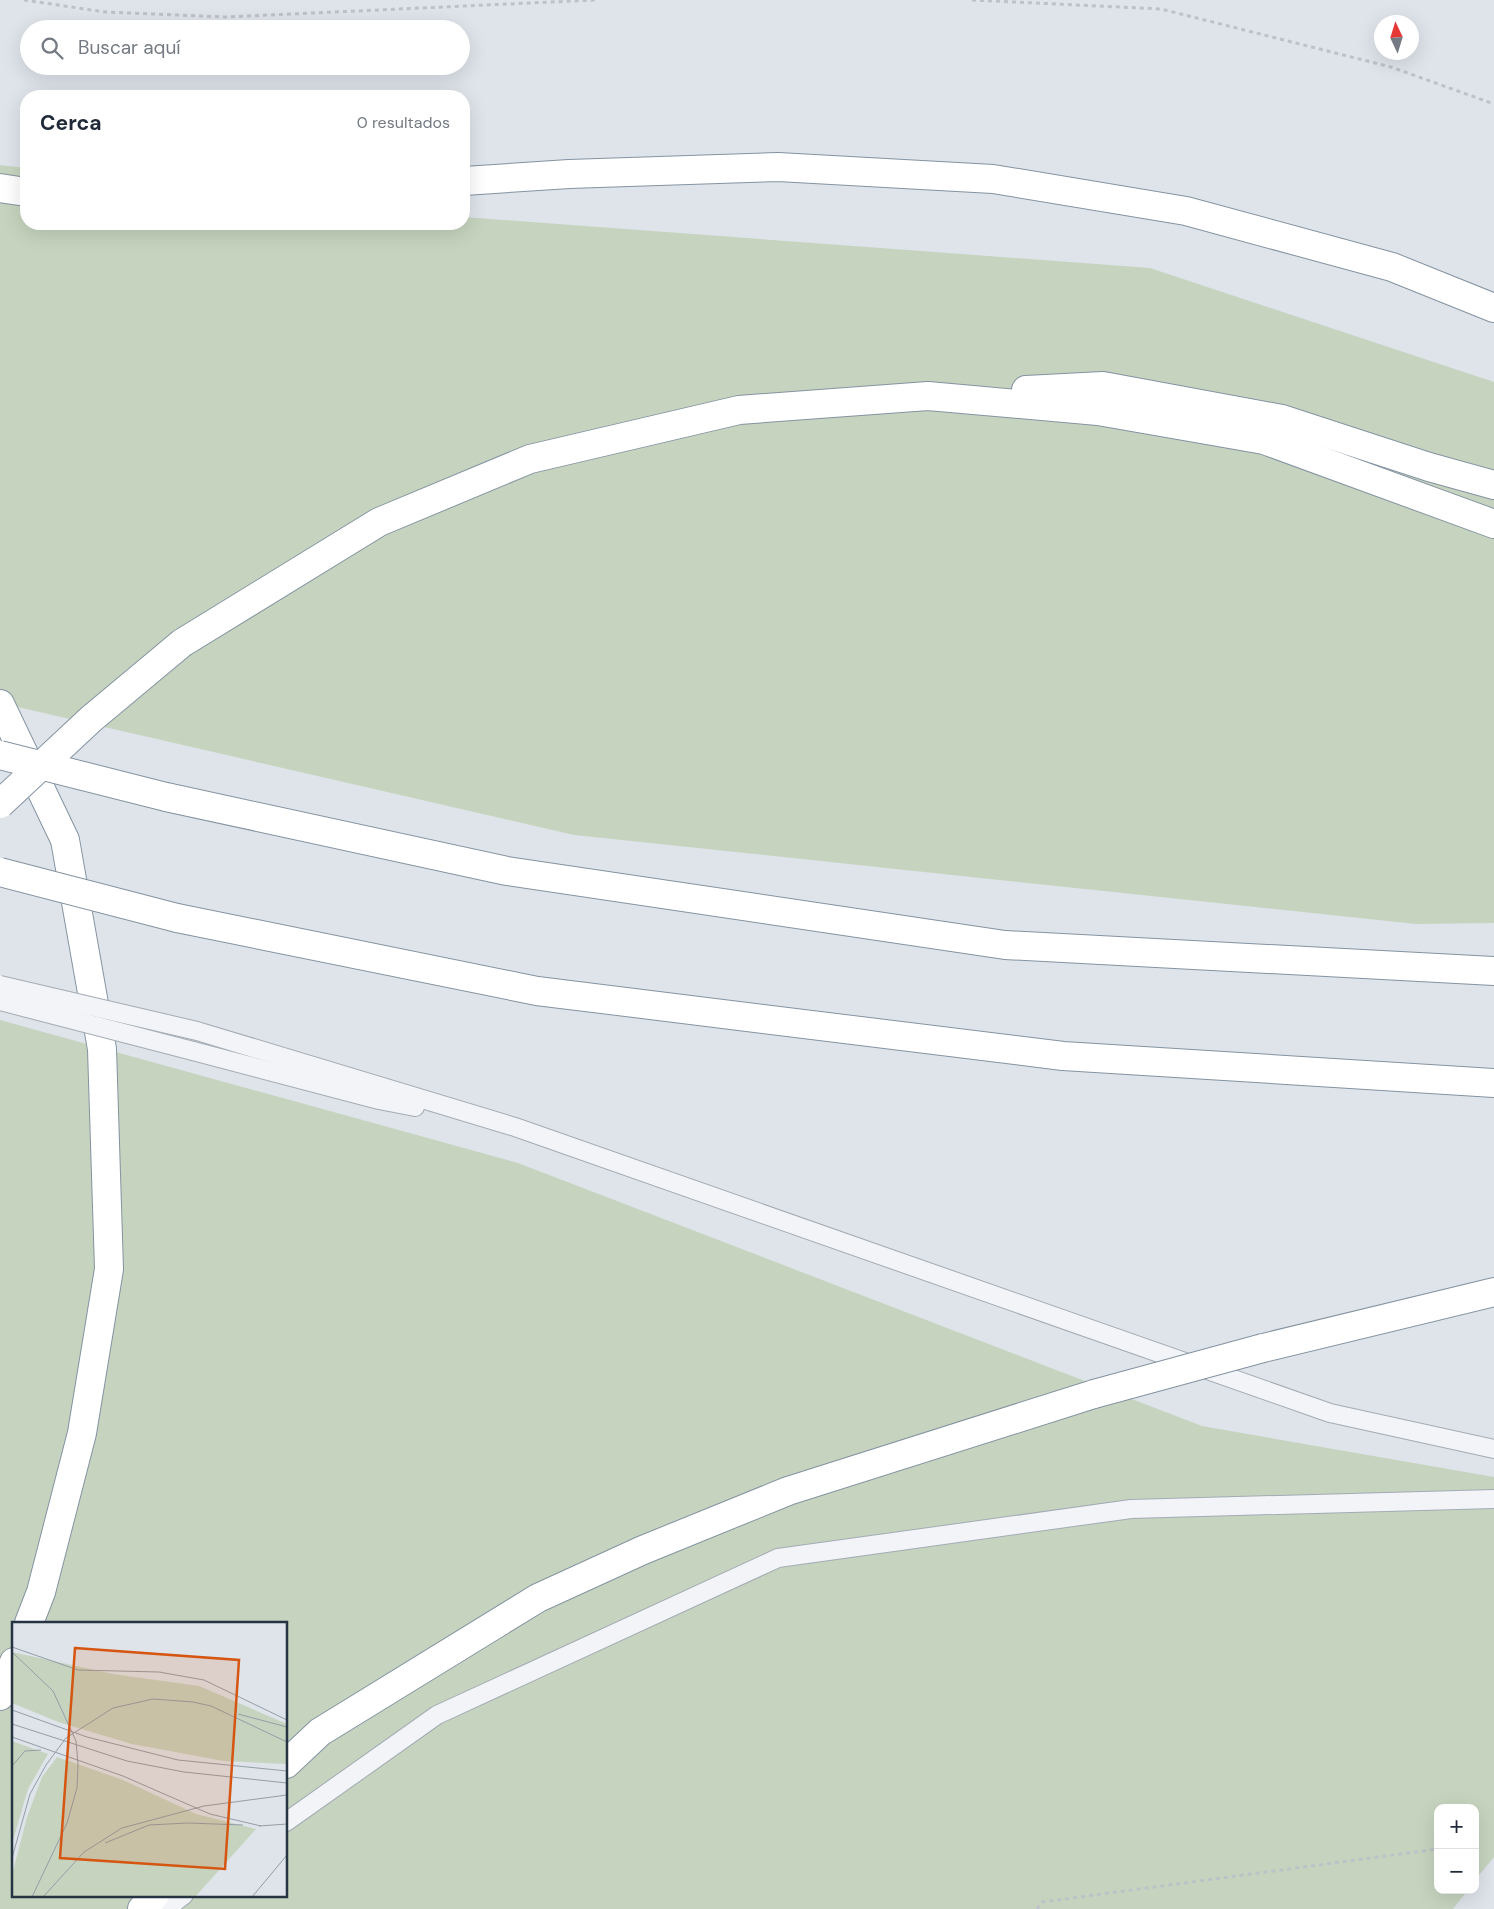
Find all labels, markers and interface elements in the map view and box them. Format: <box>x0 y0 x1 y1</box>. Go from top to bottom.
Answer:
north arrow <box>1374 15 1419 60</box>
search box <box>20 20 470 75</box>
icon: search <box>38 34 66 62</box>
text: Buscar aquí <box>78 35 181 60</box>
text: Cerca <box>40 109 102 137</box>
text: 0 resultados <box>357 112 450 133</box>
inset map <box>12 1622 288 1896</box>
map controls <box>1434 1804 1479 1894</box>
button: + <box>1434 1804 1479 1849</box>
button: − <box>1434 1849 1479 1894</box>

